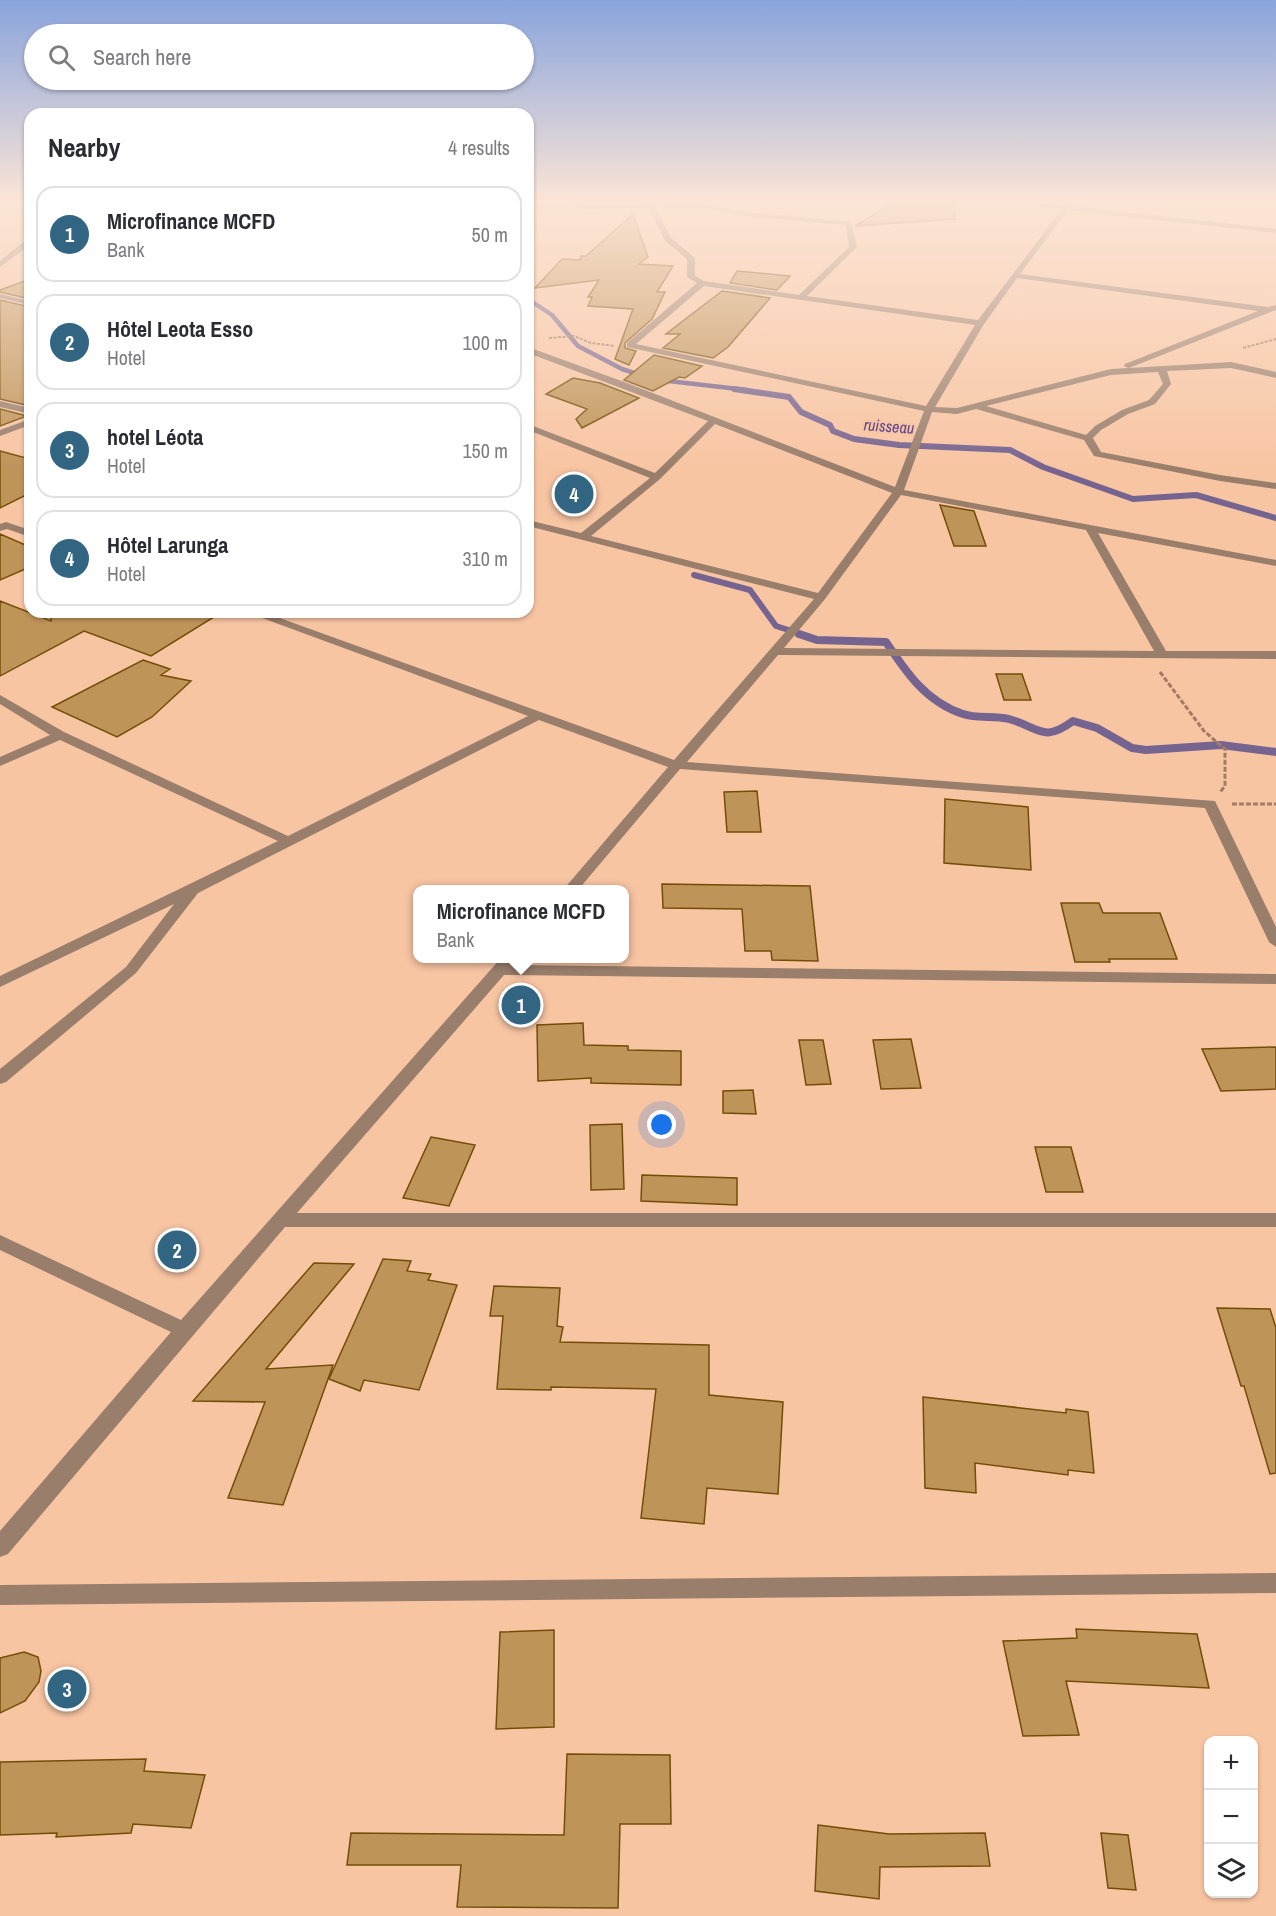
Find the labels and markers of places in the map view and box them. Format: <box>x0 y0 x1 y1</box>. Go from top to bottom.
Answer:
pin: 4 <box>554 472 594 516</box>
pin: 1 <box>502 982 540 1028</box>
pin: 2 <box>158 1228 196 1272</box>
pin: 3 <box>48 1666 86 1712</box>

